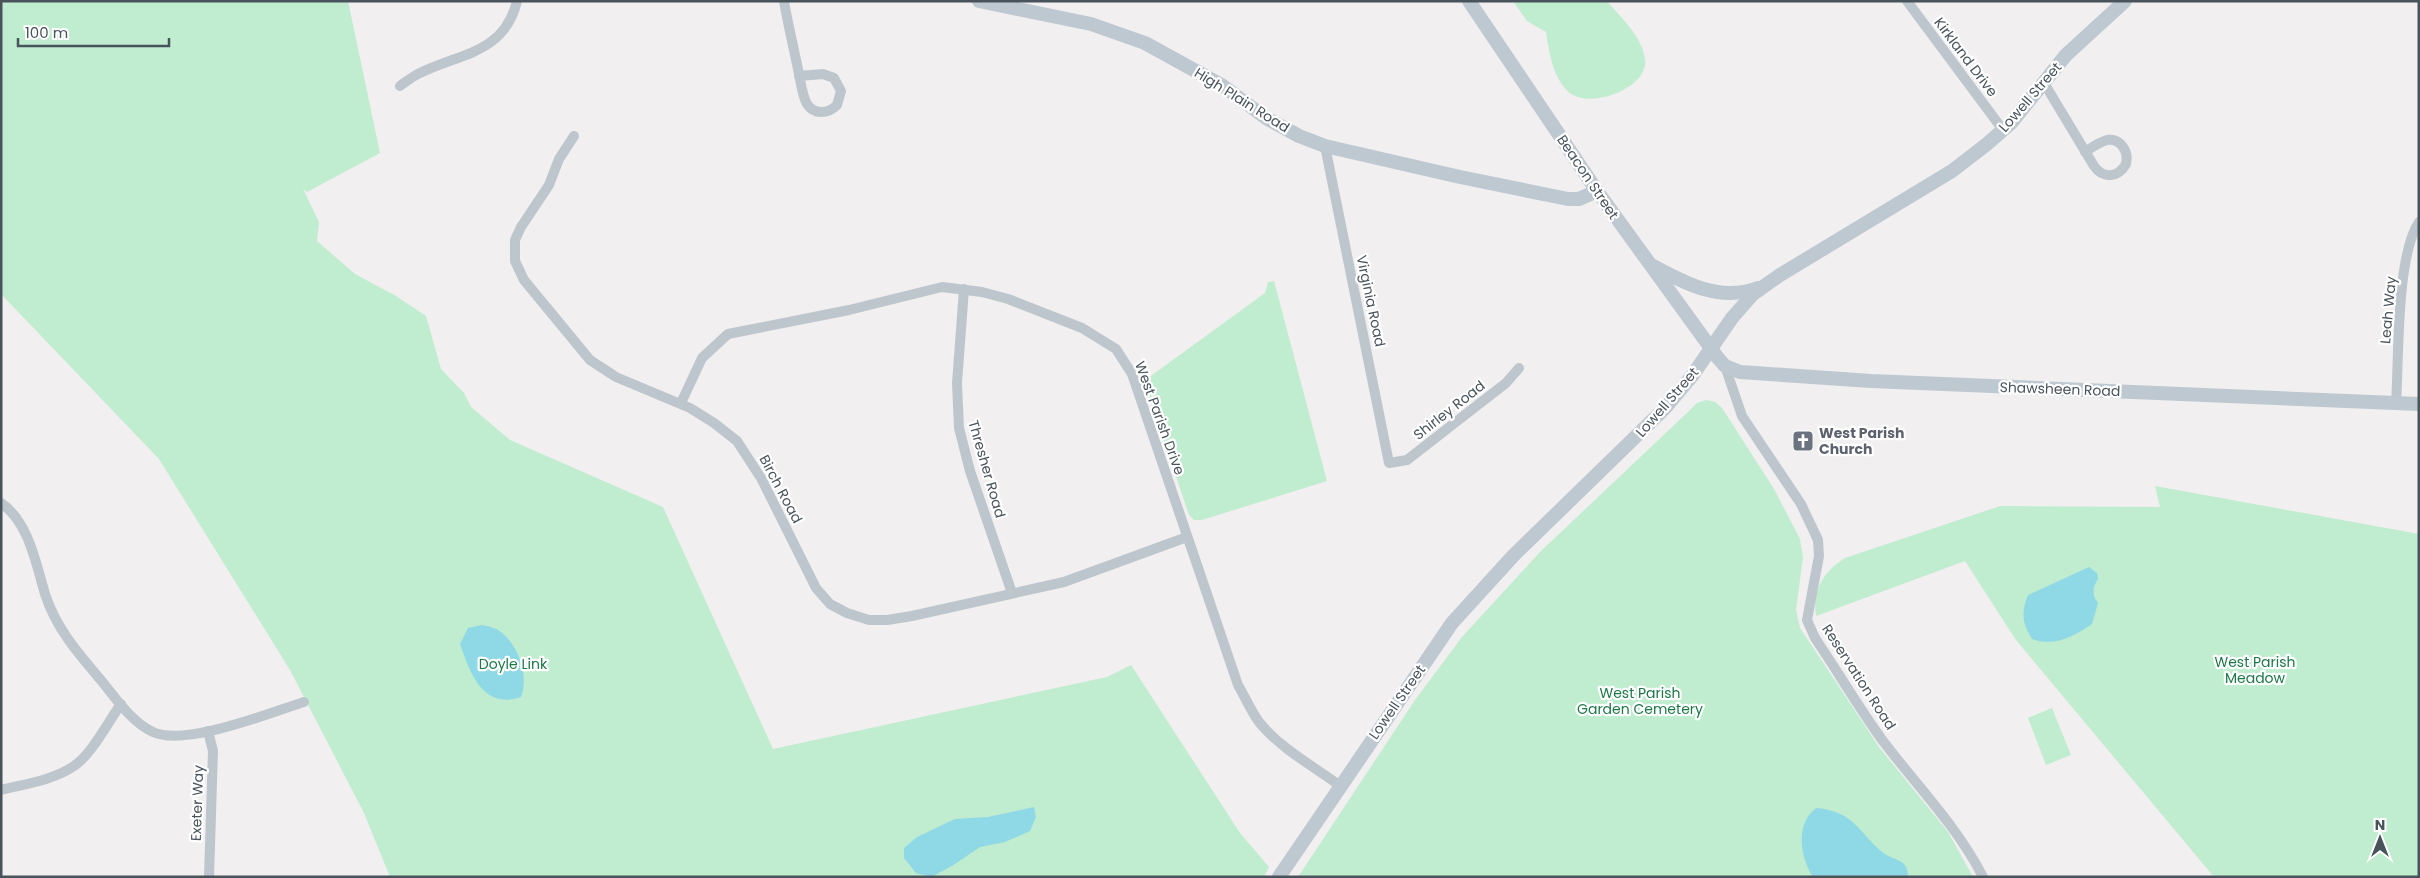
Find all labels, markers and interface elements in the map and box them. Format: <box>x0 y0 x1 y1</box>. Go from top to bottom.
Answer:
street label: Kirkland Drive <box>1930 13 2003 101</box>
scale bar <box>18 15 169 47</box>
text: 100 m <box>25 22 68 43</box>
street label: Lowell Street <box>1994 58 2066 136</box>
street label: High Plain Road <box>1191 63 1293 137</box>
street label: Beacon Street <box>1552 131 1624 223</box>
street label: Virginia Road <box>1352 253 1390 349</box>
street label: Leah Way <box>2375 275 2401 345</box>
street label: West Parish Drive <box>1130 358 1190 478</box>
street label: Lowell Street <box>1631 363 1703 441</box>
street label: Shirley Road <box>1409 376 1489 444</box>
street label: Shawsheen Road <box>1999 377 2121 401</box>
street label: Thresher Road <box>964 418 1010 520</box>
place label: West Parish Church <box>1819 423 1904 459</box>
church icon: West Parish Church <box>1791 429 1815 453</box>
street label: Birch Road <box>755 451 807 527</box>
street label: Reservation Road <box>1817 620 1901 734</box>
park label: West Parish Meadow <box>2215 652 2296 688</box>
park label: Doyle Link <box>479 654 548 674</box>
street label: Lowell Street <box>1364 661 1430 743</box>
park label: West Parish Garden Cemetery <box>1577 683 1703 719</box>
street label: Exeter Way <box>186 764 208 841</box>
north arrow <box>2355 813 2405 863</box>
text: N <box>2375 815 2385 835</box>

